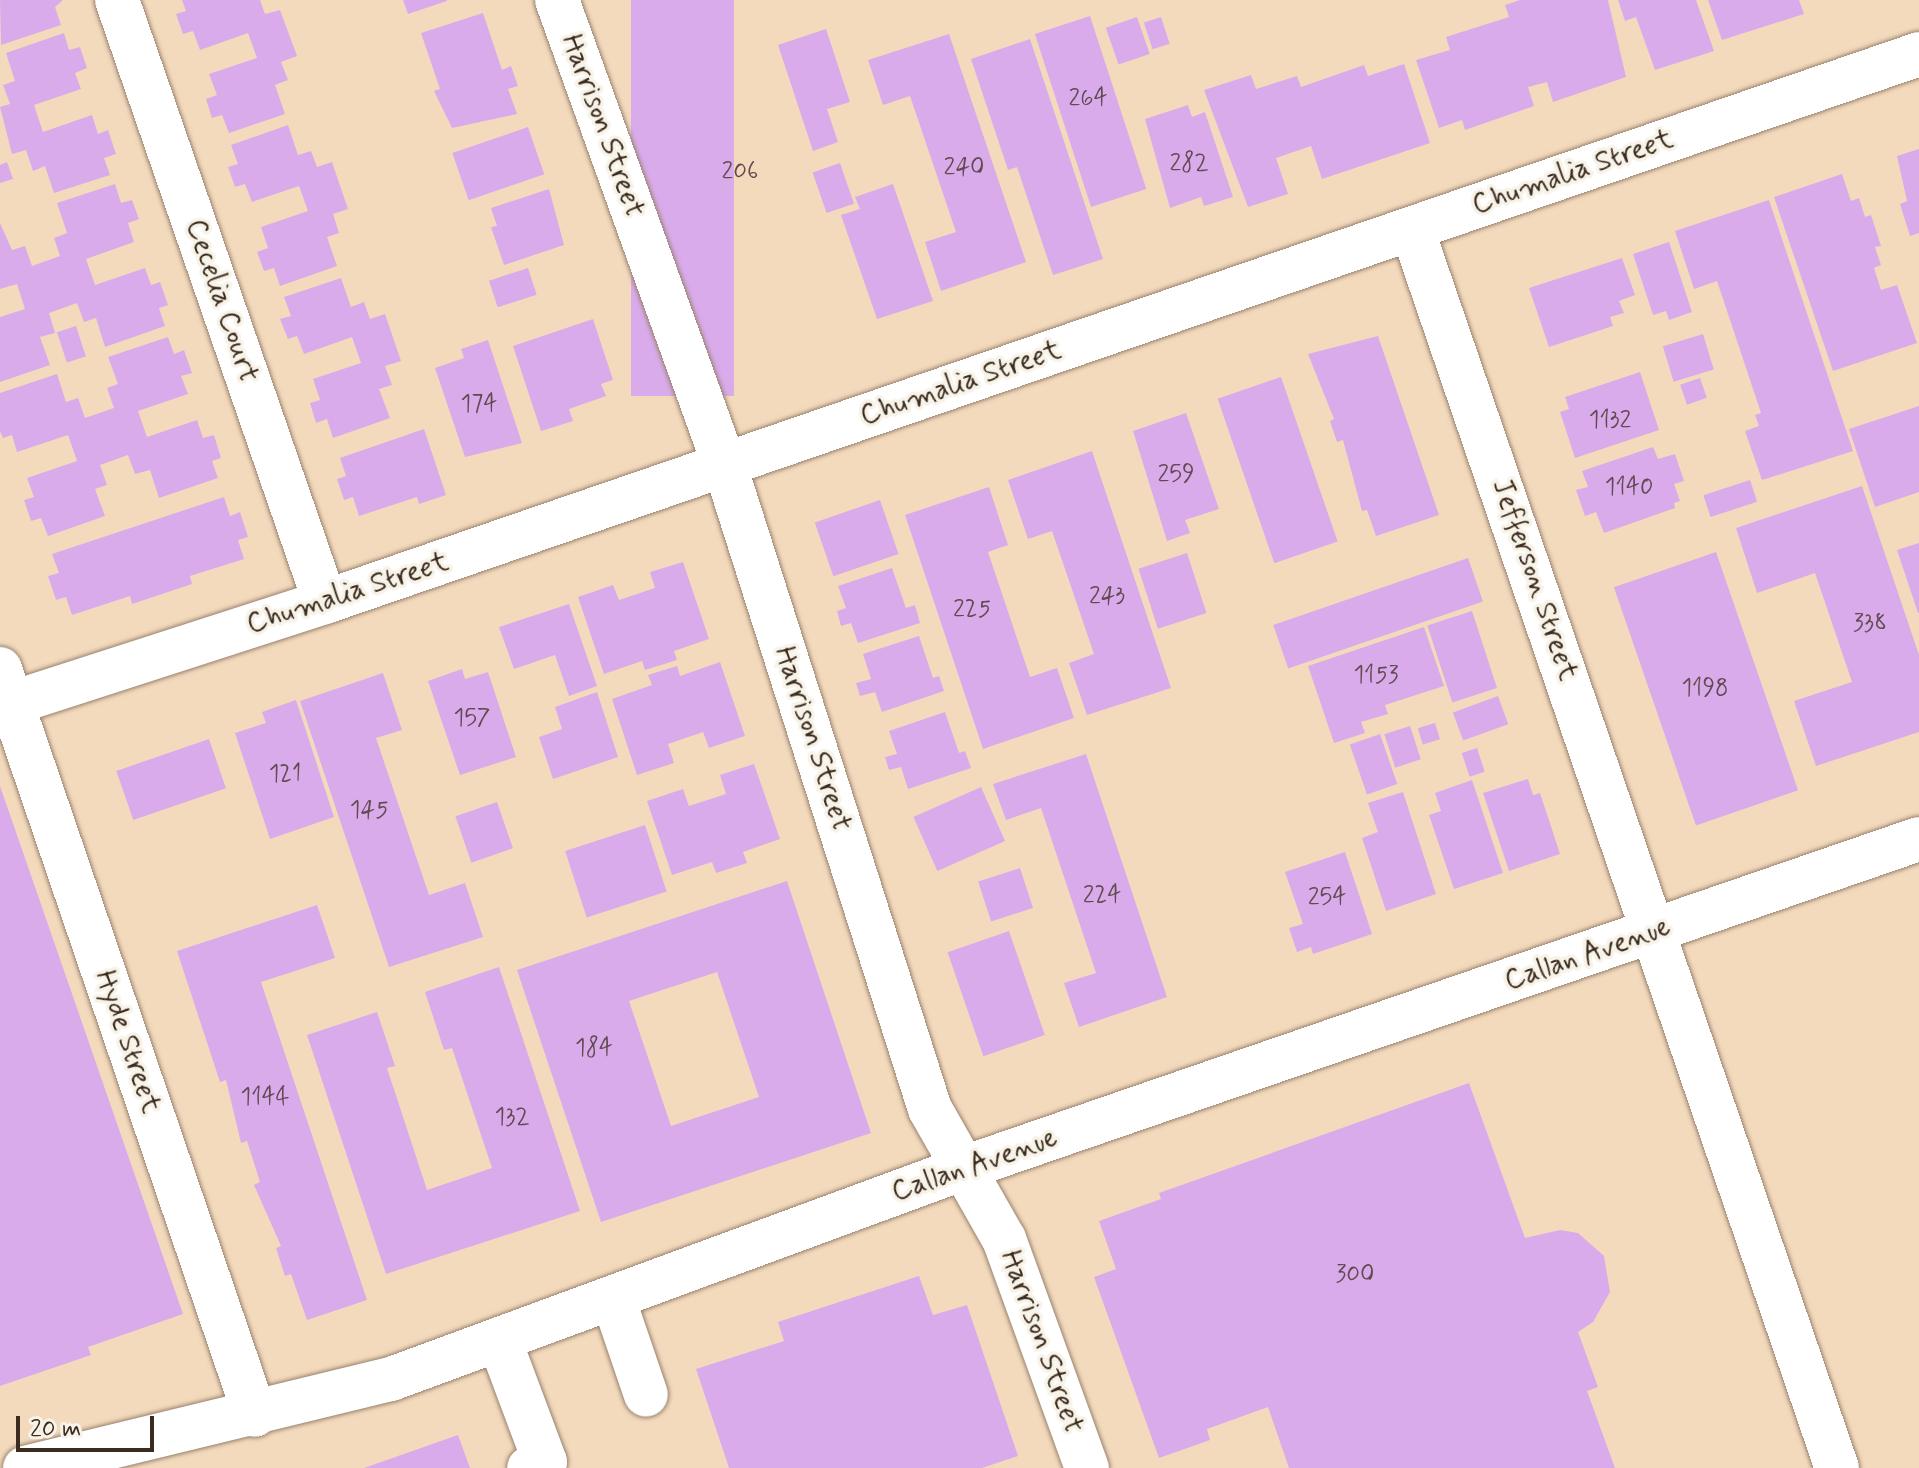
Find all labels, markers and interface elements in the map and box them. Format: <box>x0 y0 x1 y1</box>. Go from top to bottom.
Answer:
street label: Harrison Street <box>554 31 650 221</box>
house number: 264 <box>1068 85 1108 113</box>
street label: Chumalia Street <box>1468 123 1678 223</box>
house number: 282 <box>1169 150 1209 178</box>
house number: 240 <box>944 154 984 182</box>
house number: 206 <box>722 158 758 186</box>
street label: Cecelia Court <box>178 218 264 384</box>
street label: Chumalia Street <box>856 334 1066 434</box>
house number: 174 <box>461 391 497 419</box>
house number: 1132 <box>1589 407 1631 435</box>
house number: 259 <box>1157 461 1195 489</box>
house number: 1140 <box>1605 474 1653 502</box>
street label: Jefferson Street <box>1484 475 1584 685</box>
street label: Chumalia Street <box>243 546 453 642</box>
house number: 243 <box>1089 583 1125 611</box>
house number: 225 <box>953 596 991 624</box>
house number: 338 <box>1853 610 1887 638</box>
street label: Harrison Street <box>767 643 857 835</box>
house number: 1153 <box>1353 662 1399 690</box>
house number: 1198 <box>1681 675 1729 703</box>
house number: 157 <box>454 705 490 733</box>
house number: 121 <box>269 761 301 789</box>
house number: 145 <box>350 797 388 825</box>
house number: 224 <box>1083 882 1121 910</box>
house number: 254 <box>1308 884 1346 912</box>
street label: Callan Avenue <box>1502 911 1674 999</box>
street label: Hyde Street <box>87 966 167 1118</box>
house number: 184 <box>575 1035 613 1063</box>
house number: 1144 <box>240 1084 290 1112</box>
house number: 132 <box>494 1104 530 1132</box>
street label: Callan Avenue <box>889 1122 1061 1210</box>
street label: Harrison Street <box>993 1247 1089 1437</box>
house number: 300 <box>1336 1261 1374 1289</box>
scale bar <box>20 1400 158 1450</box>
text: 20 m <box>30 1414 81 1445</box>

